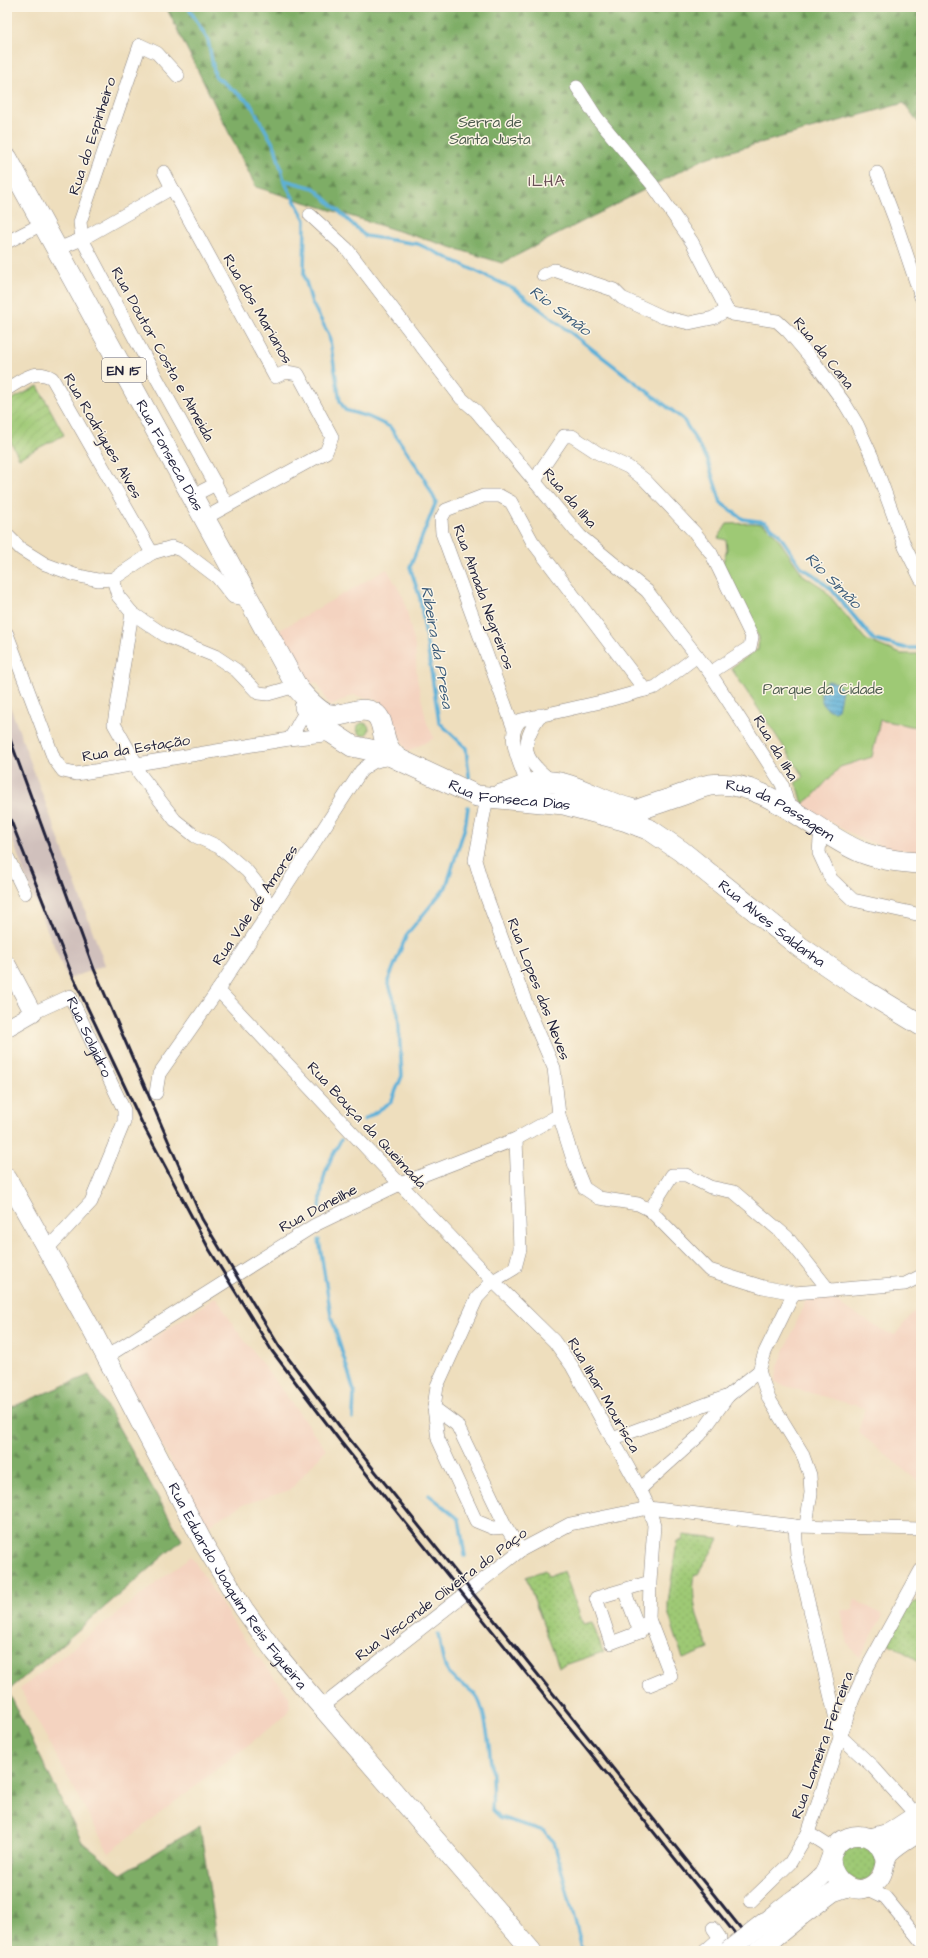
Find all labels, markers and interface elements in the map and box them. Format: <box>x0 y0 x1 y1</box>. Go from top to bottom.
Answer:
street label: Rua do Espinheiro <box>63 74 122 198</box>
park label: Serra de Santa Justa <box>449 112 531 150</box>
district label: ILHA <box>528 170 566 192</box>
street label: Rua dos Marianos <box>218 251 298 368</box>
street label: Rua Doutor Costa e Almeida <box>106 263 220 445</box>
water label: Rio Simão <box>525 280 596 342</box>
street label: Rua da Cana <box>788 313 859 394</box>
road number: EN 15 <box>102 358 146 382</box>
street label: Rua Rodrigues Alves <box>57 370 147 504</box>
street label: Rua Fonseca Dias <box>130 396 209 515</box>
street label: Rua da Ilha <box>538 464 602 533</box>
street label: Rua Almada Negreiros <box>447 522 520 673</box>
water label: Rio Simão <box>800 548 867 614</box>
water label: Ribeira da Presa <box>415 584 459 711</box>
park label: Parque da Cidade <box>763 679 883 700</box>
street label: Rua da Ilha <box>748 712 804 785</box>
street label: Rua da Estação <box>81 730 192 767</box>
street label: Rua Fonseca Dias <box>445 774 573 816</box>
street label: Rua da Passagem <box>725 774 839 847</box>
street label: Rua Vale de Amores <box>207 841 304 970</box>
street label: Rua Alves Saldanha <box>713 875 830 972</box>
street label: Rua Lopes das Neves <box>502 915 575 1064</box>
street label: Rua Solgidro <box>61 993 117 1081</box>
street label: Rua Bouça da Queimada <box>302 1057 431 1194</box>
street label: Rua Doneilhe <box>275 1179 361 1238</box>
street label: Rua Ilhar Mourisca <box>562 1334 645 1457</box>
street label: Rua Eduardo Joaquim Reis Figueira <box>163 1479 312 1694</box>
street label: Rua Visconde Oliveira do Paço <box>351 1522 532 1666</box>
street label: Rua Lameira Ferreira <box>786 1668 859 1822</box>

